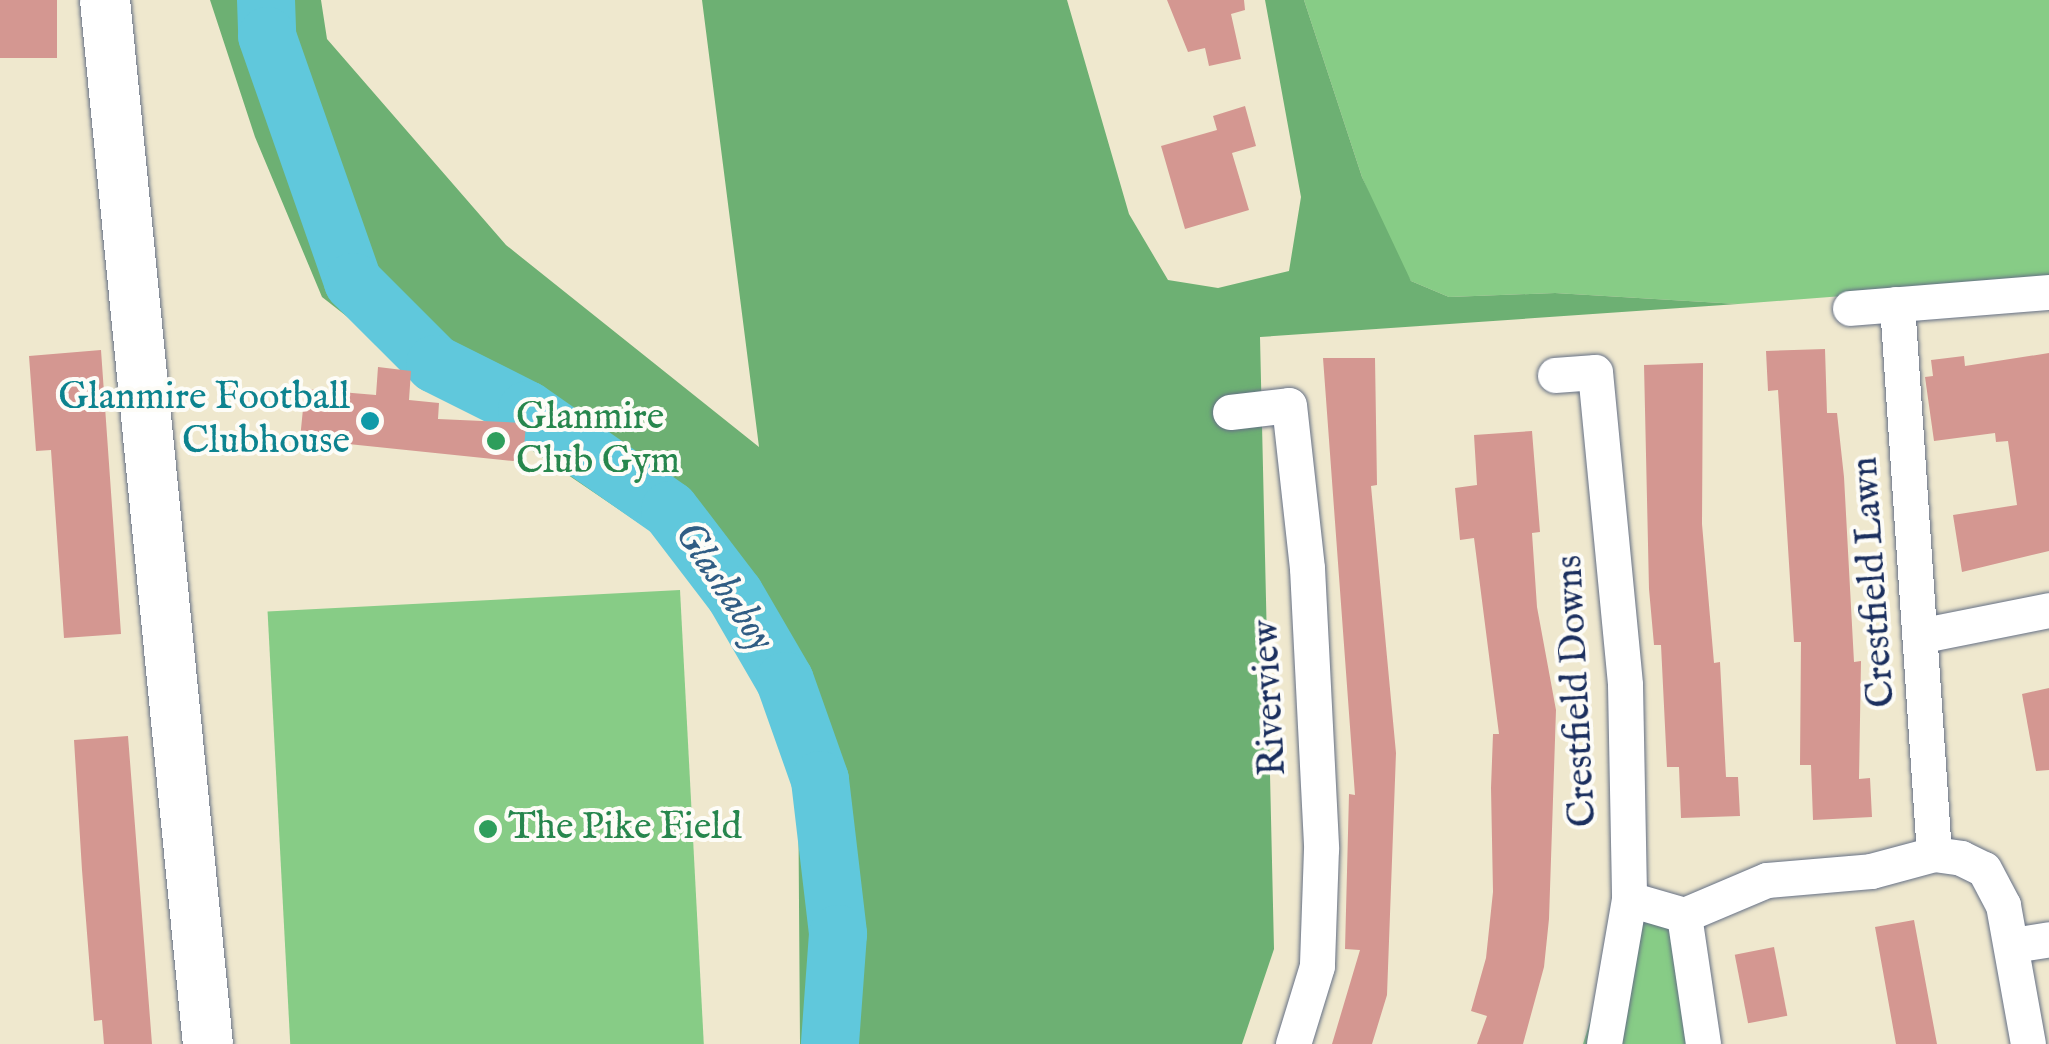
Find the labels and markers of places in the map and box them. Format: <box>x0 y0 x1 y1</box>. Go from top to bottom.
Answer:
place label: Glanmire Football Clubhouse <box>58 376 350 466</box>
place label: Glanmire Club Gym <box>516 396 680 486</box>
marker: Glanmire Football Clubhouse <box>359 410 381 432</box>
marker: Glanmire Club Gym <box>485 430 507 452</box>
place label: The Pike Field <box>508 806 742 852</box>
marker: The Pike Field <box>477 818 499 840</box>

